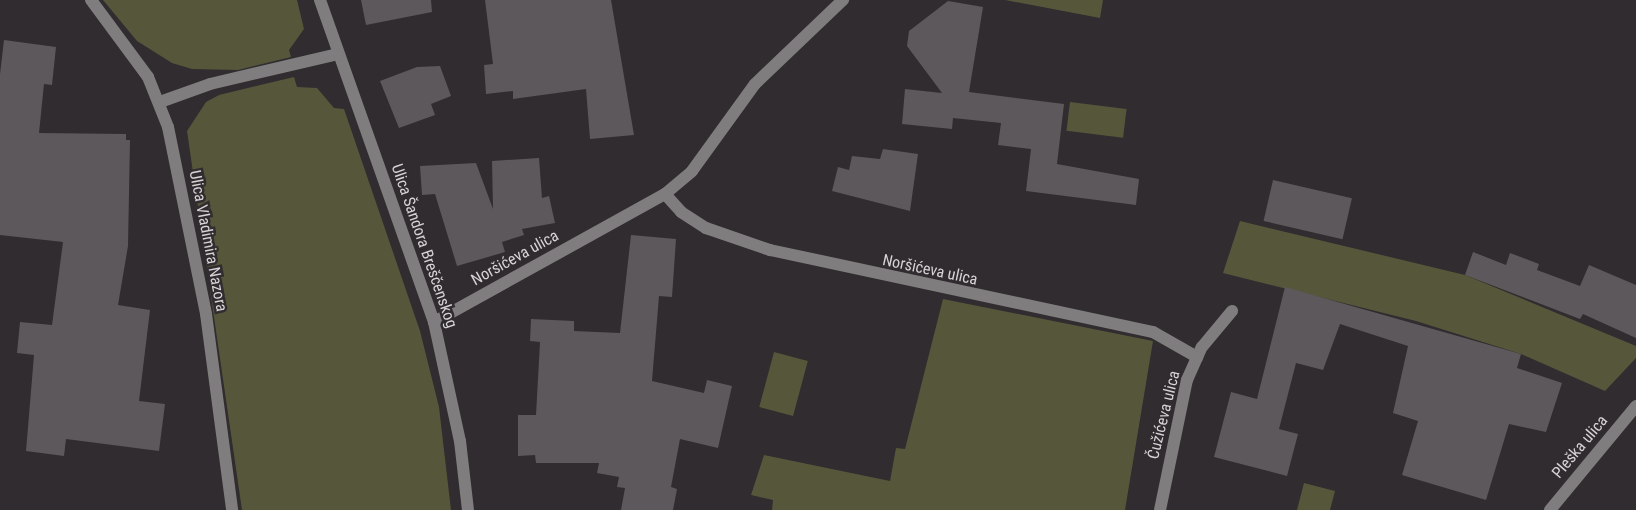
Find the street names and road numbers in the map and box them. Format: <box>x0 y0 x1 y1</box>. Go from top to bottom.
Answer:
street label: Ulica Šandora Breščenskog <box>387 162 461 330</box>
street label: Ulica Vladimira Nazora <box>185 169 231 313</box>
street label: Noršićeva ulica <box>468 226 562 290</box>
street label: Noršićeva ulica <box>881 251 979 289</box>
street label: Čužićeva ulica <box>1144 369 1184 461</box>
street label: Pleška ulica <box>1548 412 1612 482</box>

